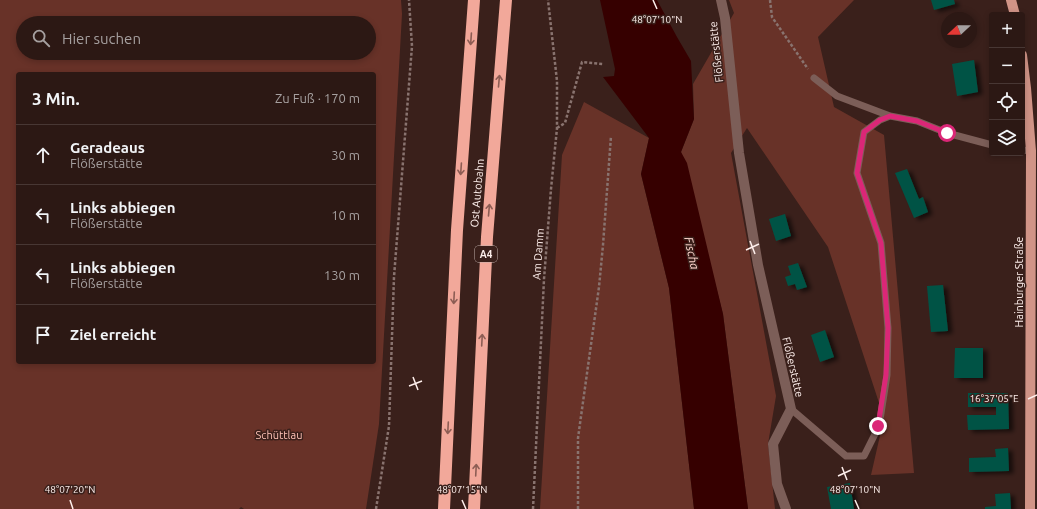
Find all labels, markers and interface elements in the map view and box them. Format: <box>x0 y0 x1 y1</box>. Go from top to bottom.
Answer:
north arrow <box>941 12 977 48</box>
map controls <box>989 12 1025 156</box>
button: + <box>989 12 1025 48</box>
text: 48°07'10"N <box>632 14 682 25</box>
search box <box>16 16 376 60</box>
street label: Flößerstätte <box>707 21 725 83</box>
icon: search <box>30 27 52 49</box>
text: Hier suchen <box>62 30 141 47</box>
one-way arrow <box>467 32 474 45</box>
button: − <box>989 48 1025 84</box>
one-way arrow <box>496 75 503 88</box>
button: locate <box>989 84 1025 120</box>
text: 3 Min. <box>32 89 80 108</box>
text: Zu Fuß · 170 m <box>275 91 360 105</box>
button: layers <box>989 120 1025 156</box>
route start <box>938 124 956 142</box>
text: Geradeaus <box>70 139 145 156</box>
icon: ahead <box>32 144 54 166</box>
text: 30 m <box>331 148 360 162</box>
text: Flößerstätte <box>70 156 143 170</box>
street label: Ost Autobahn <box>468 158 486 228</box>
one-way arrow <box>458 162 465 175</box>
text: Links abbiegen <box>70 199 175 216</box>
icon: left <box>32 204 54 226</box>
one-way arrow <box>485 204 492 217</box>
text: 10 m <box>331 208 360 222</box>
text: Flößerstätte <box>70 216 143 230</box>
street label: Am Damm <box>530 228 546 280</box>
water label: Fischa <box>682 236 702 271</box>
street label: Hainburger Straße <box>1013 237 1025 327</box>
road number: A4 <box>475 246 497 262</box>
text: Links abbiegen <box>70 259 175 276</box>
icon: left <box>32 264 54 286</box>
text: 130 m <box>324 268 360 282</box>
text: Flößerstätte <box>70 276 143 290</box>
one-way arrow <box>450 291 458 304</box>
icon: arrive <box>32 324 54 346</box>
text: Ziel erreicht <box>70 326 156 343</box>
one-way arrow <box>478 334 486 347</box>
street label: Flößerstätte <box>780 336 806 398</box>
text: 16°37'05"E <box>969 393 1019 404</box>
route end <box>869 417 887 435</box>
one-way arrow <box>444 421 452 434</box>
park label: Schüttlau <box>256 429 302 441</box>
one-way arrow <box>472 464 480 477</box>
text: 48°07'20"N <box>45 484 95 495</box>
text: 48°07'15"N <box>437 484 487 495</box>
text: 48°07'10"N <box>830 484 880 495</box>

